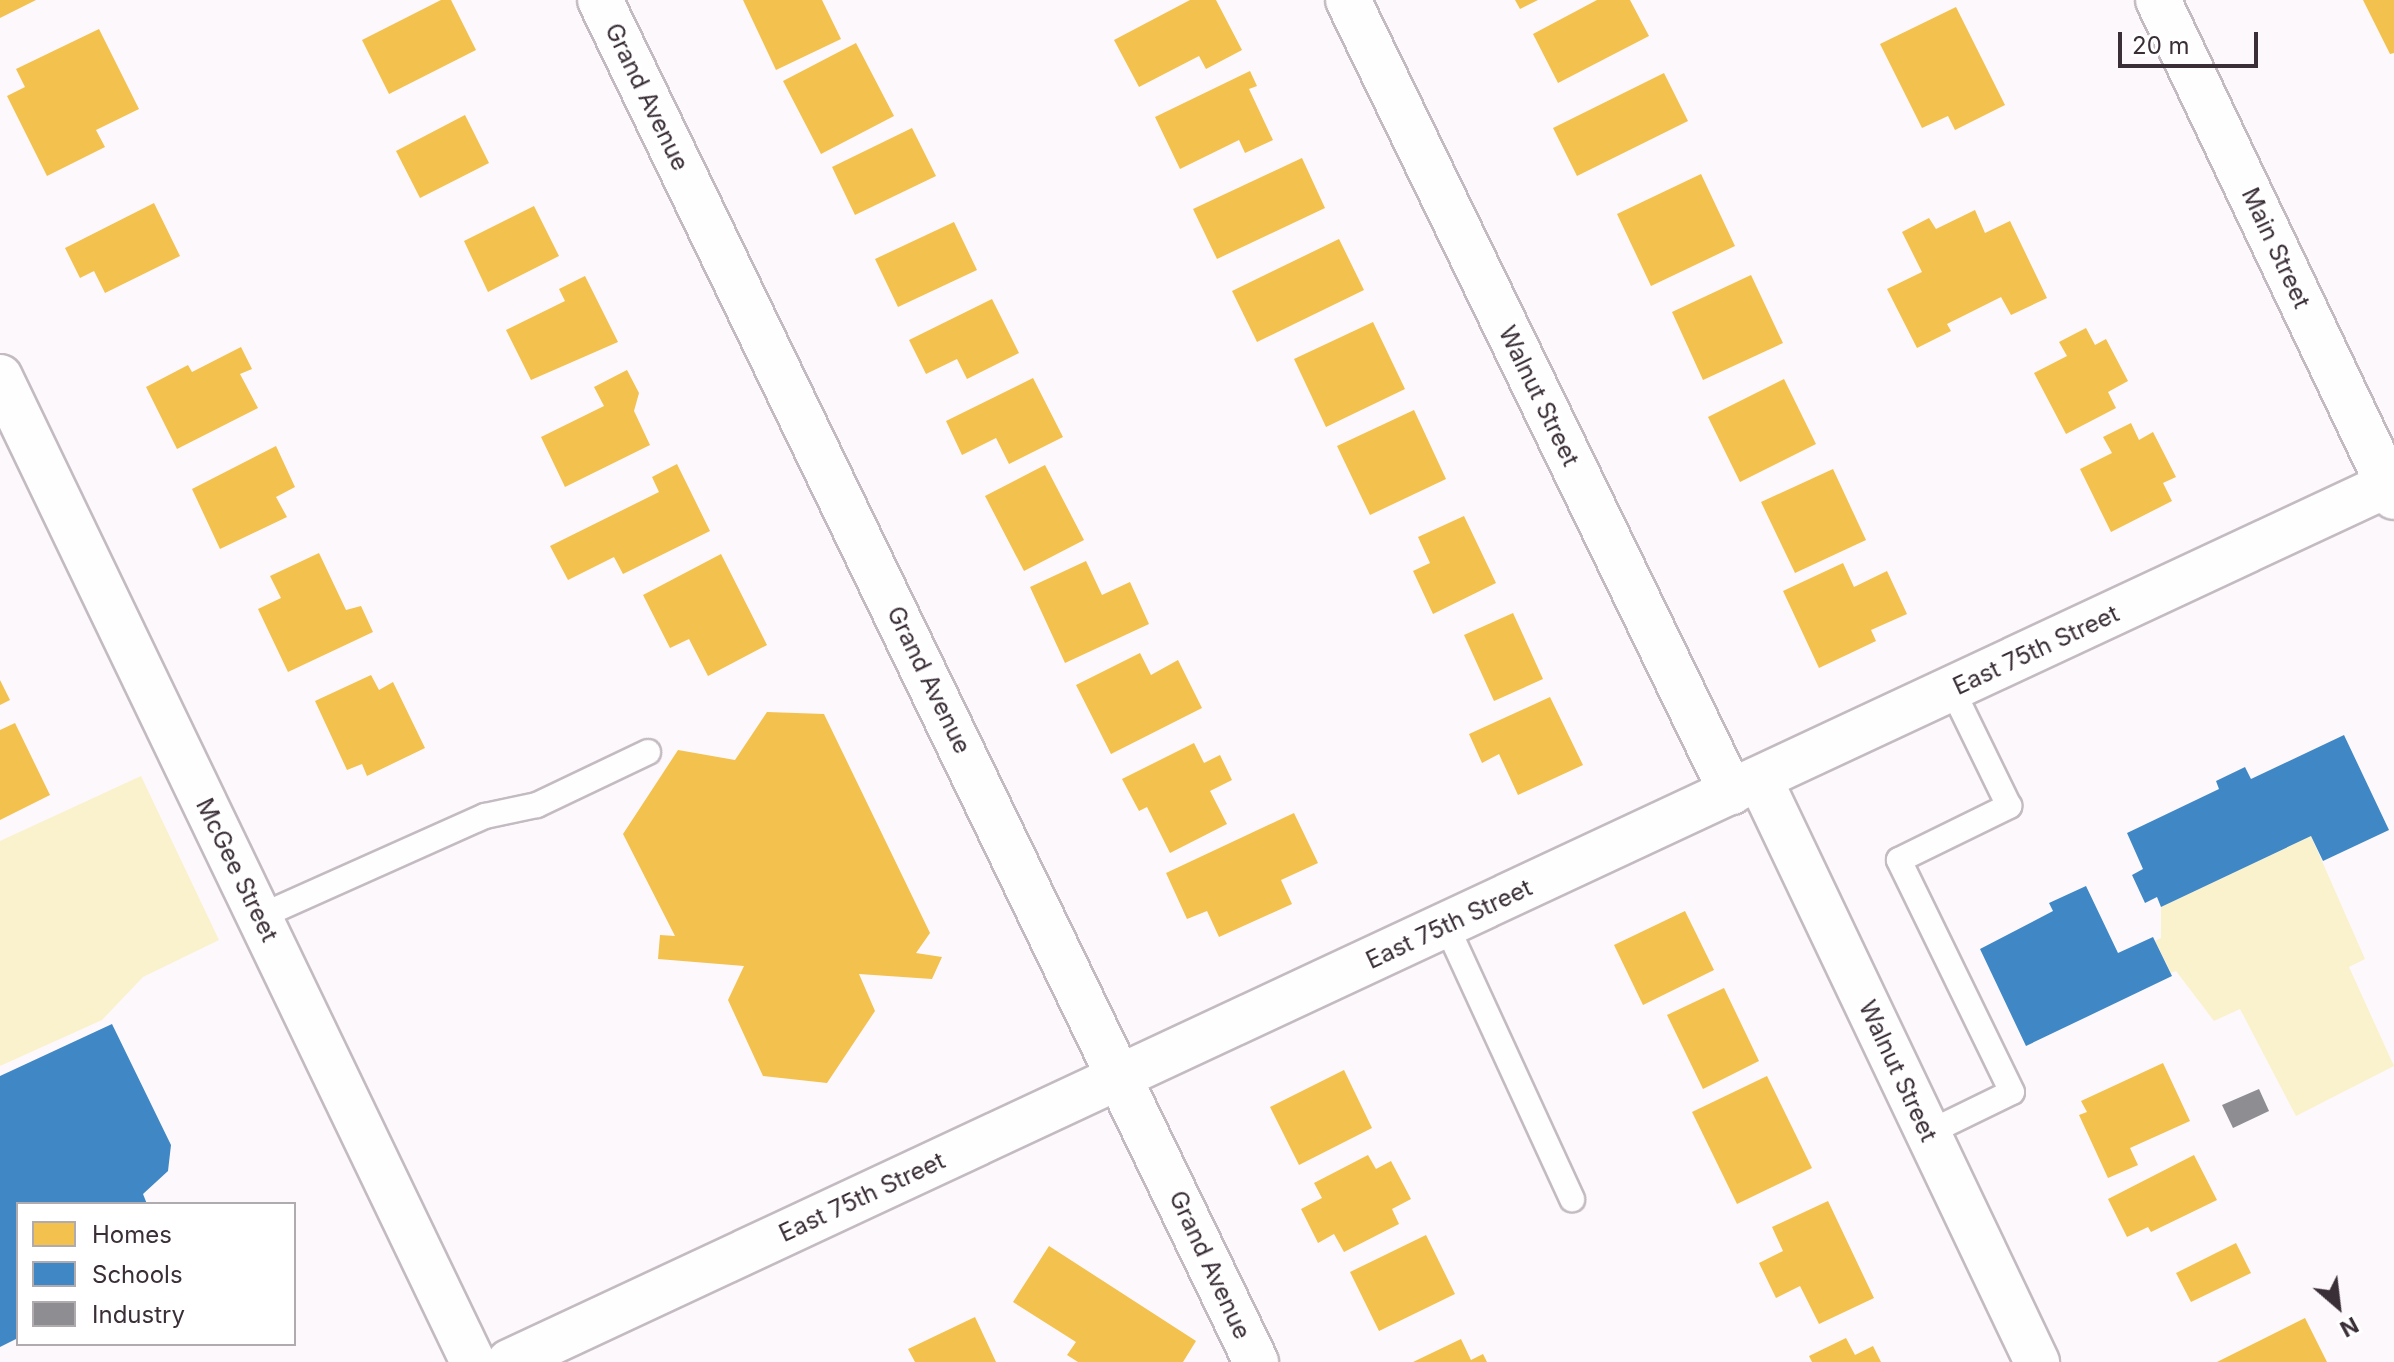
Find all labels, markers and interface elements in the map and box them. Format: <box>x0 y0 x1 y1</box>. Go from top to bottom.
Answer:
scale bar <box>2122 16 2262 66</box>
street label: Grand Avenue <box>599 19 695 175</box>
text: 20 m <box>2132 31 2190 60</box>
street label: Main Street <box>2236 183 2316 313</box>
street label: Walnut Street <box>1493 321 1585 471</box>
street label: East 75th Street <box>1949 599 2123 701</box>
street label: Grand Avenue <box>881 602 977 758</box>
street label: McGee Street <box>190 794 284 946</box>
street label: East 75th Street <box>1362 873 1536 975</box>
street label: Walnut Street <box>1853 996 1943 1146</box>
street label: East 75th Street <box>775 1146 949 1248</box>
street label: Grand Avenue <box>1163 1186 1257 1344</box>
legend <box>16 1202 296 1346</box>
text: Homes <box>92 1220 172 1249</box>
text: Schools <box>92 1260 183 1289</box>
north arrow <box>2298 1266 2378 1346</box>
text: Industry <box>92 1300 185 1329</box>
text: N <box>2336 1312 2363 1343</box>

